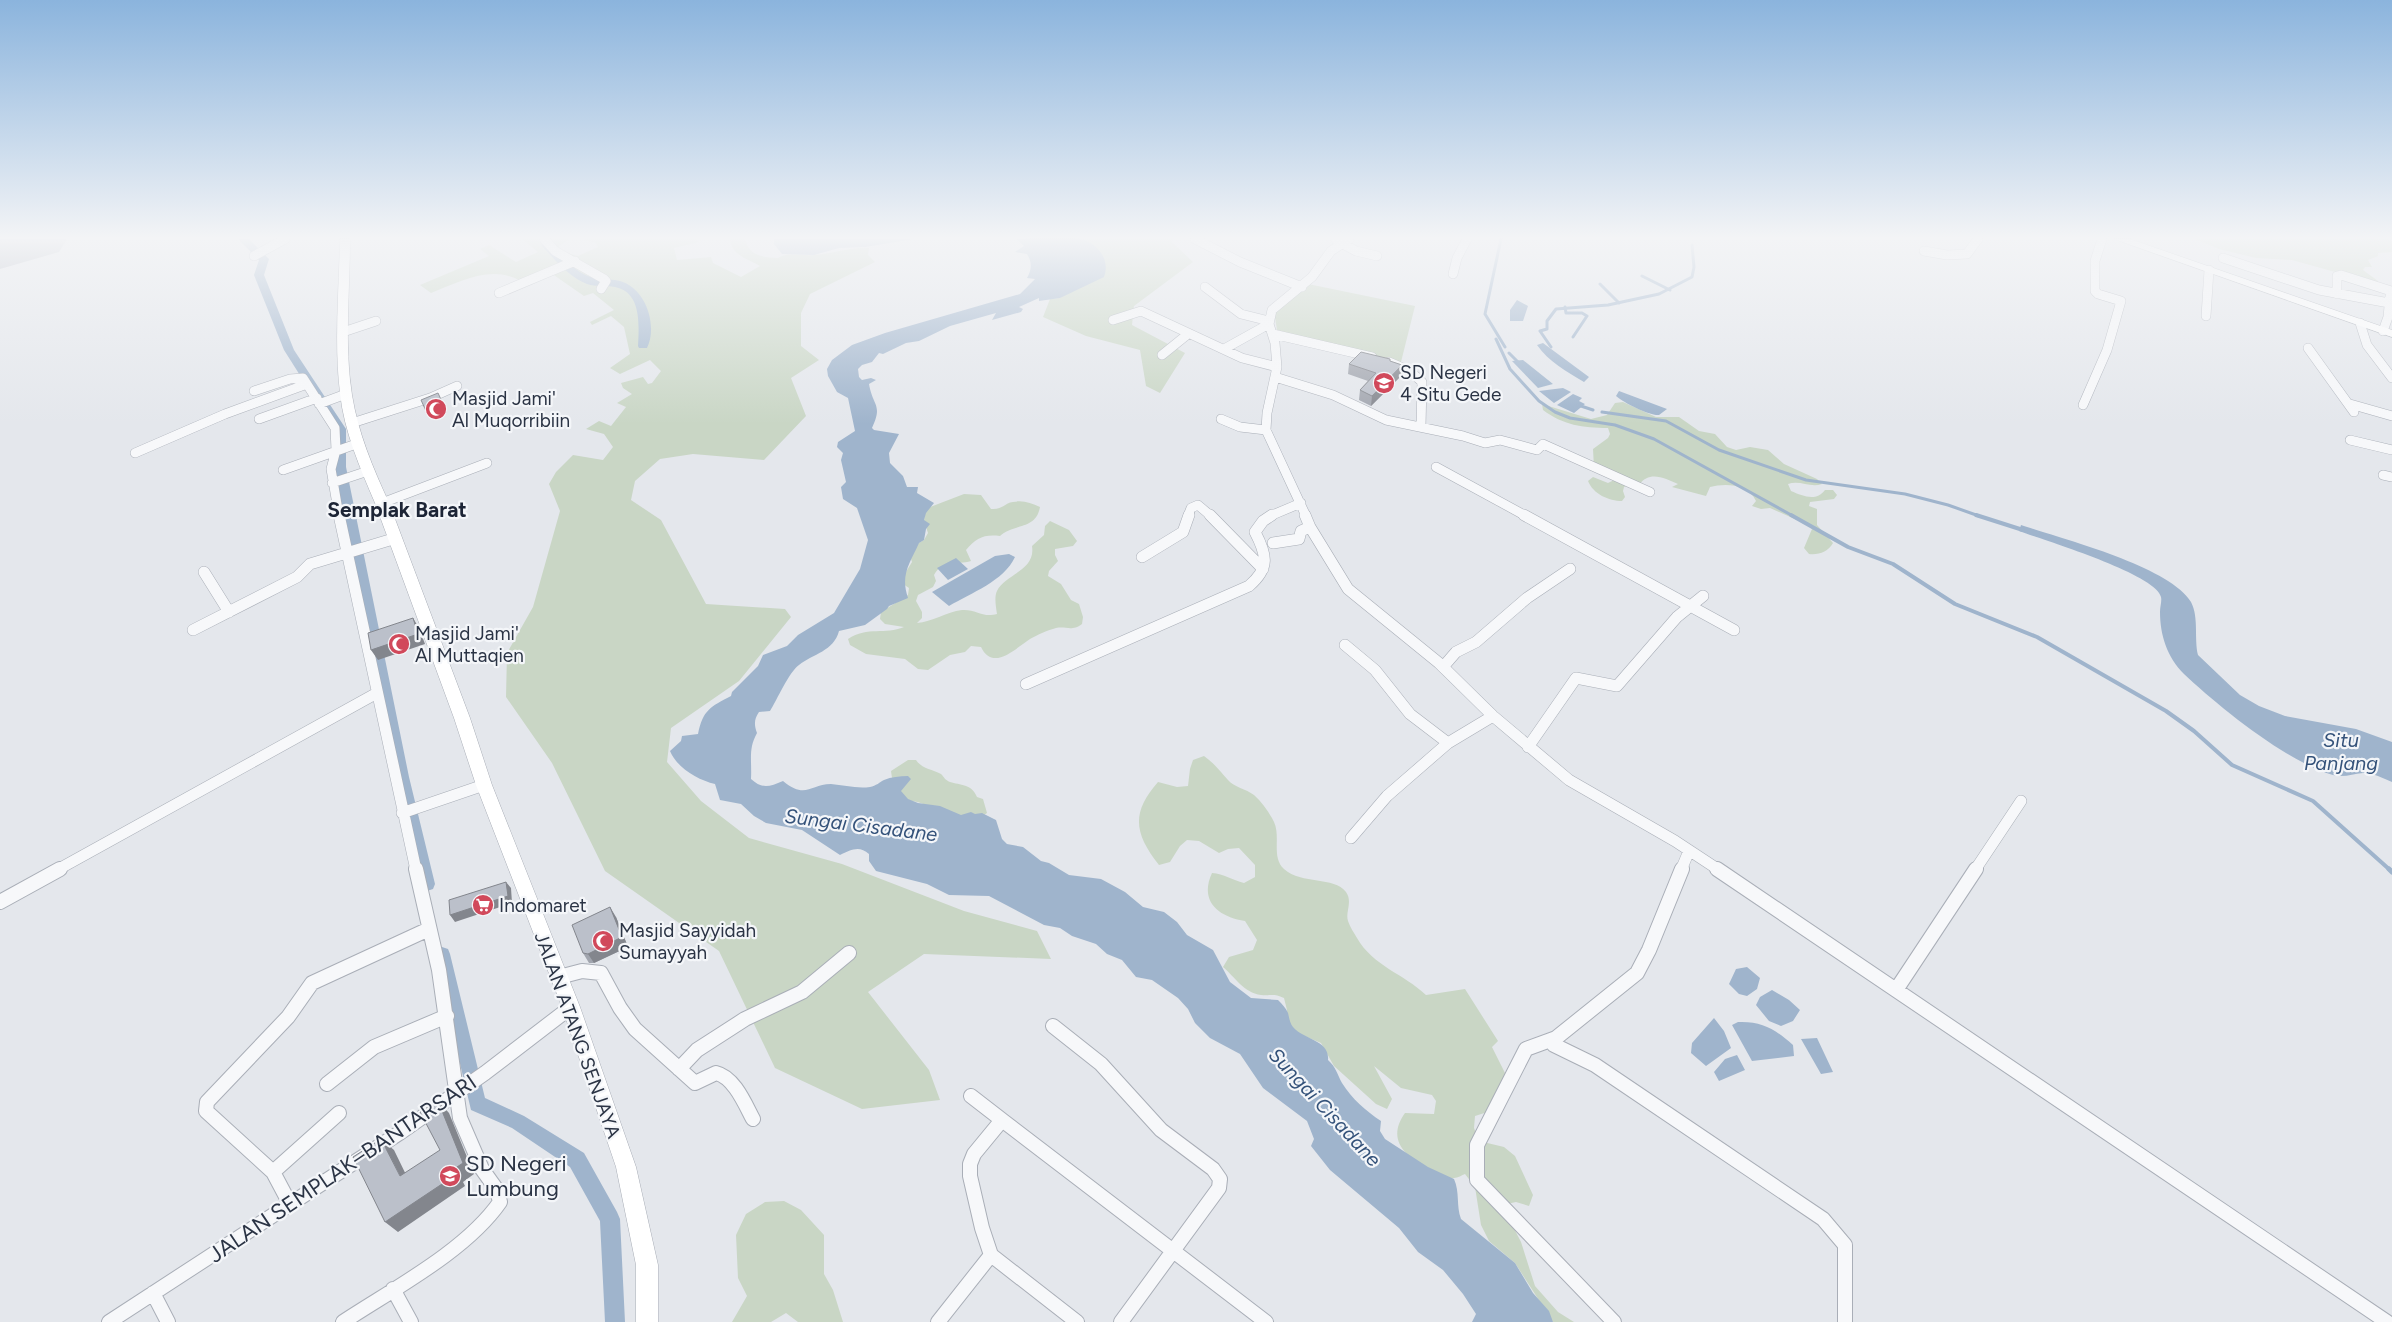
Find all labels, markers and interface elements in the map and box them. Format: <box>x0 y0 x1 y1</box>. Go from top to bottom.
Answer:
place label: SD Negeri 4 Situ Gede <box>1400 361 1501 406</box>
school or university icon: SD Negeri 4 Situ Gede <box>1372 371 1396 395</box>
place label: Masjid Jami' Al Muqorribiin <box>452 387 570 432</box>
mosque icon: Masjid Jami' Al Muqorribiin <box>424 397 448 421</box>
district label: Semplak Barat <box>327 497 467 522</box>
place label: Masjid Jami' Al Muttaqien <box>415 622 524 667</box>
mosque icon: Masjid Jami' Al Muttaqien <box>387 632 411 656</box>
water label: Situ Panjang <box>2304 728 2378 775</box>
water label: Sungai Cisadane <box>783 804 939 846</box>
supermarket icon: Indomaret <box>471 893 495 917</box>
place label: Indomaret <box>499 894 587 917</box>
place label: Masjid Sayyidah Sumayyah <box>619 919 756 964</box>
street label: JALAN ATANG SENJAYA <box>529 929 626 1142</box>
mosque icon: Masjid Sayyidah Sumayyah <box>591 929 615 953</box>
water label: Sungai Cisadane <box>1264 1043 1386 1171</box>
street label: JALAN SEMPLAK–BANTARSARI <box>203 1068 481 1268</box>
place label: SD Negeri Lumbung <box>466 1150 567 1202</box>
school or university icon: SD Negeri Lumbung <box>438 1164 462 1188</box>

